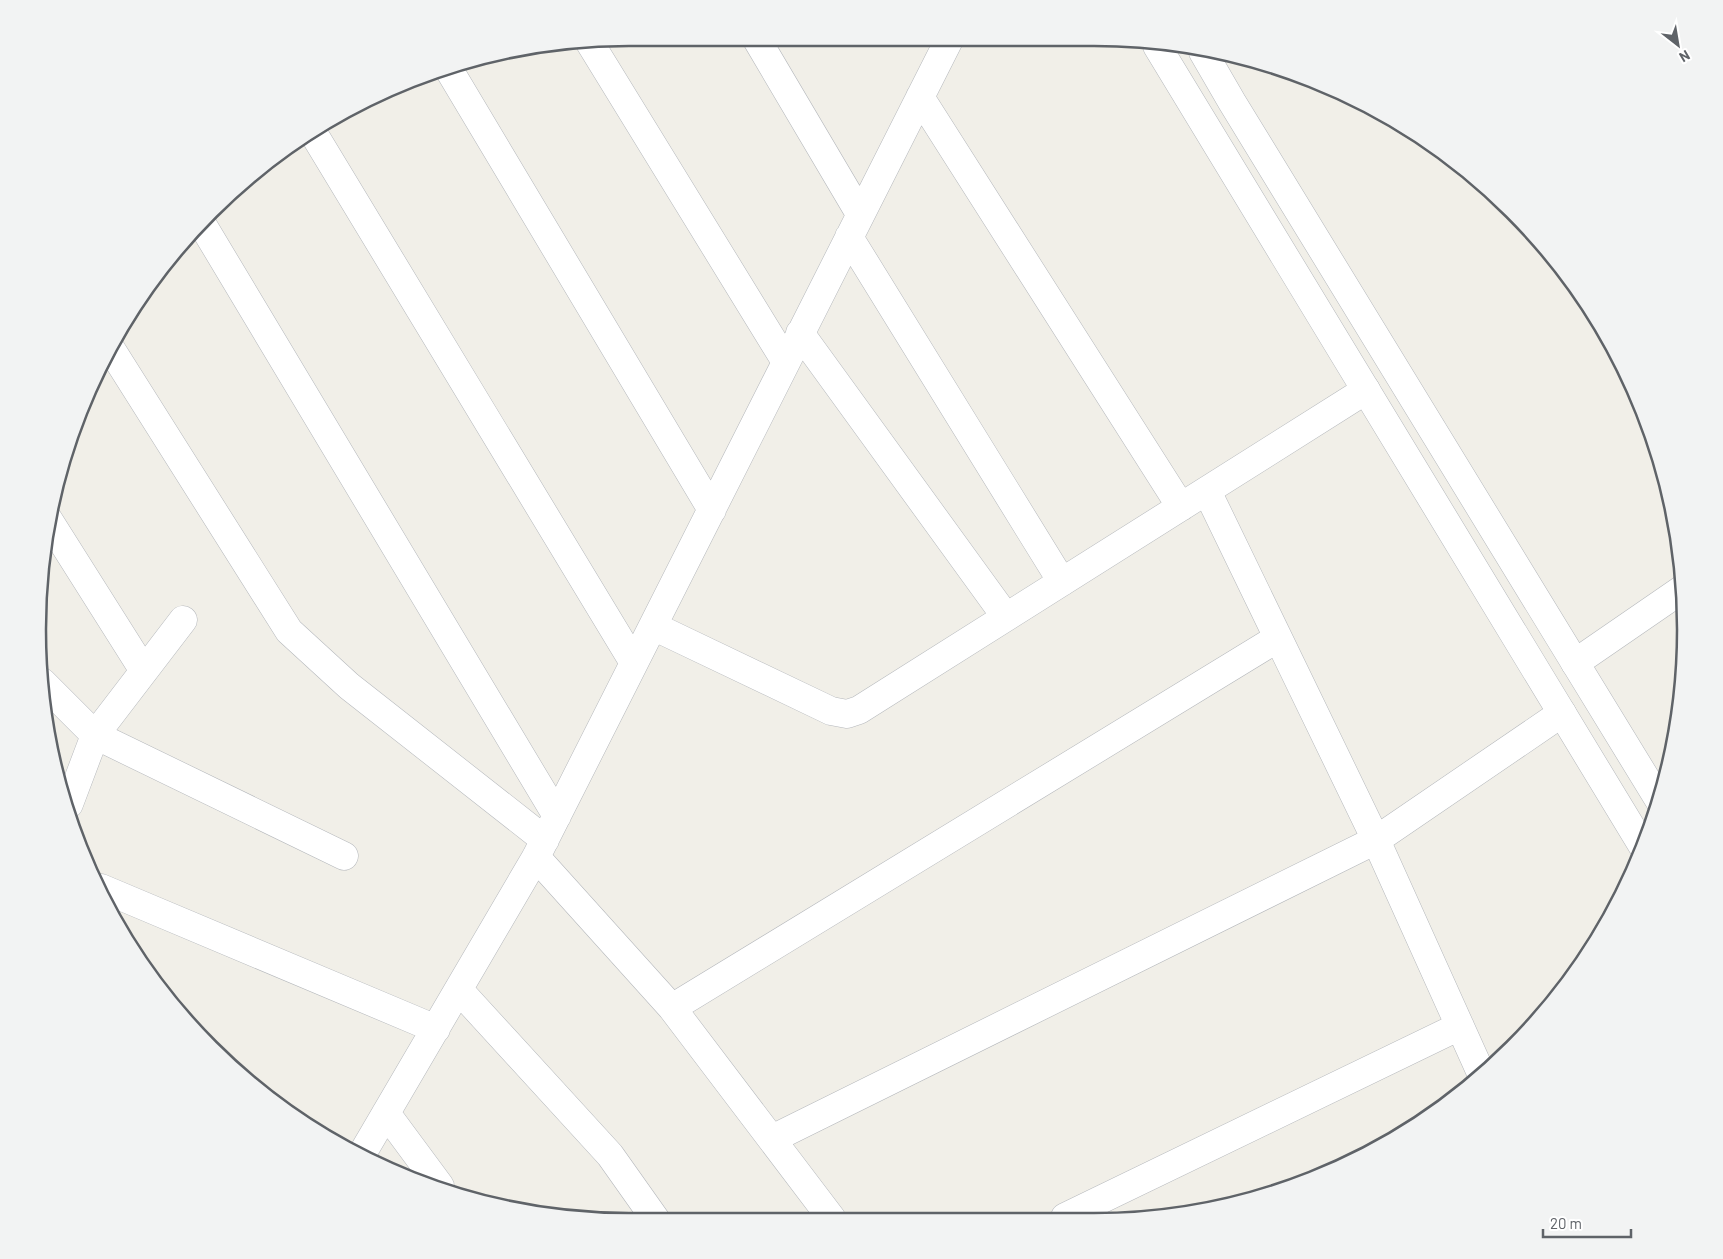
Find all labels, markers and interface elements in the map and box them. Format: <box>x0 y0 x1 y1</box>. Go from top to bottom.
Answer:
north arrow <box>1653 20 1703 70</box>
text: N <box>1677 47 1693 66</box>
scale bar <box>1543 1206 1630 1238</box>
text: 20 m <box>1550 1214 1582 1232</box>

